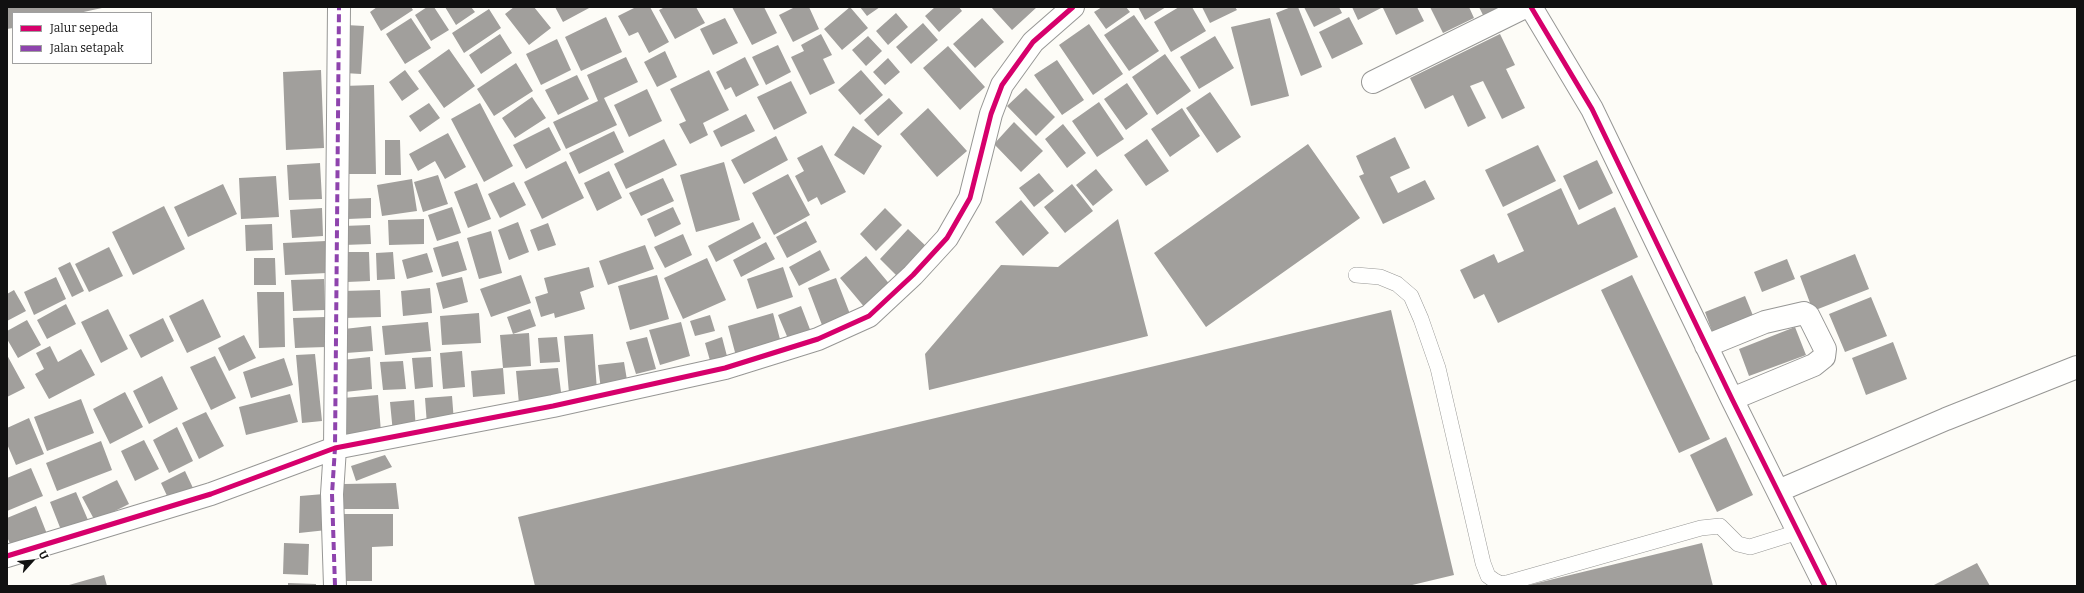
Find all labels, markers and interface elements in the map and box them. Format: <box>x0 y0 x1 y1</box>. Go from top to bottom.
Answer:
legend <box>12 12 152 64</box>
text: Jalur sepeda <box>50 21 118 35</box>
text: Jalan setapak <box>50 41 124 55</box>
north arrow <box>12 541 52 581</box>
text: U <box>35 549 51 562</box>

